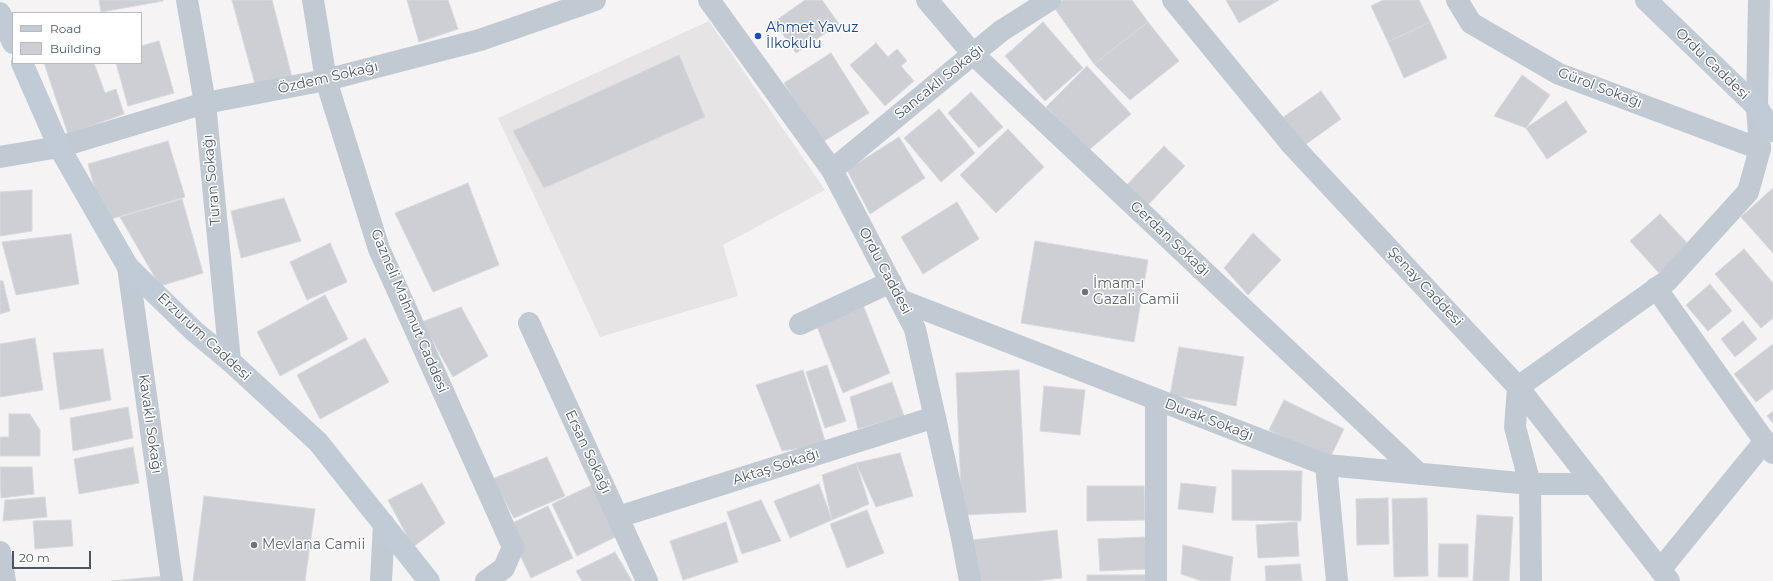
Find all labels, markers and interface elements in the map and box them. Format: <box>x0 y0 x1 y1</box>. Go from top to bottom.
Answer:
legend <box>12 12 142 64</box>
place label: Ahmet Yavuz İlkokulu <box>766 20 858 52</box>
text: Road <box>50 21 81 36</box>
street label: Ordu Caddesi <box>1672 25 1752 103</box>
marker: Ahmet Yavuz İlkokulu <box>753 31 763 41</box>
text: Building <box>50 41 101 56</box>
street label: Sancaklı Sokağı <box>891 41 987 123</box>
street label: Özdem Sokağı <box>276 58 380 98</box>
street label: Gürol Sokağı <box>1555 64 1645 112</box>
street label: Turan Sokağı <box>200 134 224 226</box>
street label: Gerdan Sokağı <box>1127 198 1213 280</box>
street label: Ordu Caddesi <box>855 225 915 317</box>
street label: Gazneli Mahmut Caddesi <box>367 227 451 395</box>
street label: Şenay Caddesi <box>1384 244 1466 330</box>
place label: İmam-ı Gazali Camii <box>1093 276 1179 308</box>
marker: İmam-ı Gazali Camii <box>1080 287 1090 297</box>
street label: Erzurum Caddesi <box>154 290 254 384</box>
street label: Kavaklı Sokağı <box>135 373 165 475</box>
street label: Durak Sokağı <box>1162 395 1256 445</box>
street label: Ersan Sokağı <box>561 407 615 497</box>
street label: Aktaş Sokağı <box>731 445 821 489</box>
place label: Mevlana Camii <box>262 537 365 553</box>
marker: Mevlana Camii <box>249 540 259 550</box>
scale bar <box>14 543 93 569</box>
text: 20 m <box>19 550 50 565</box>

